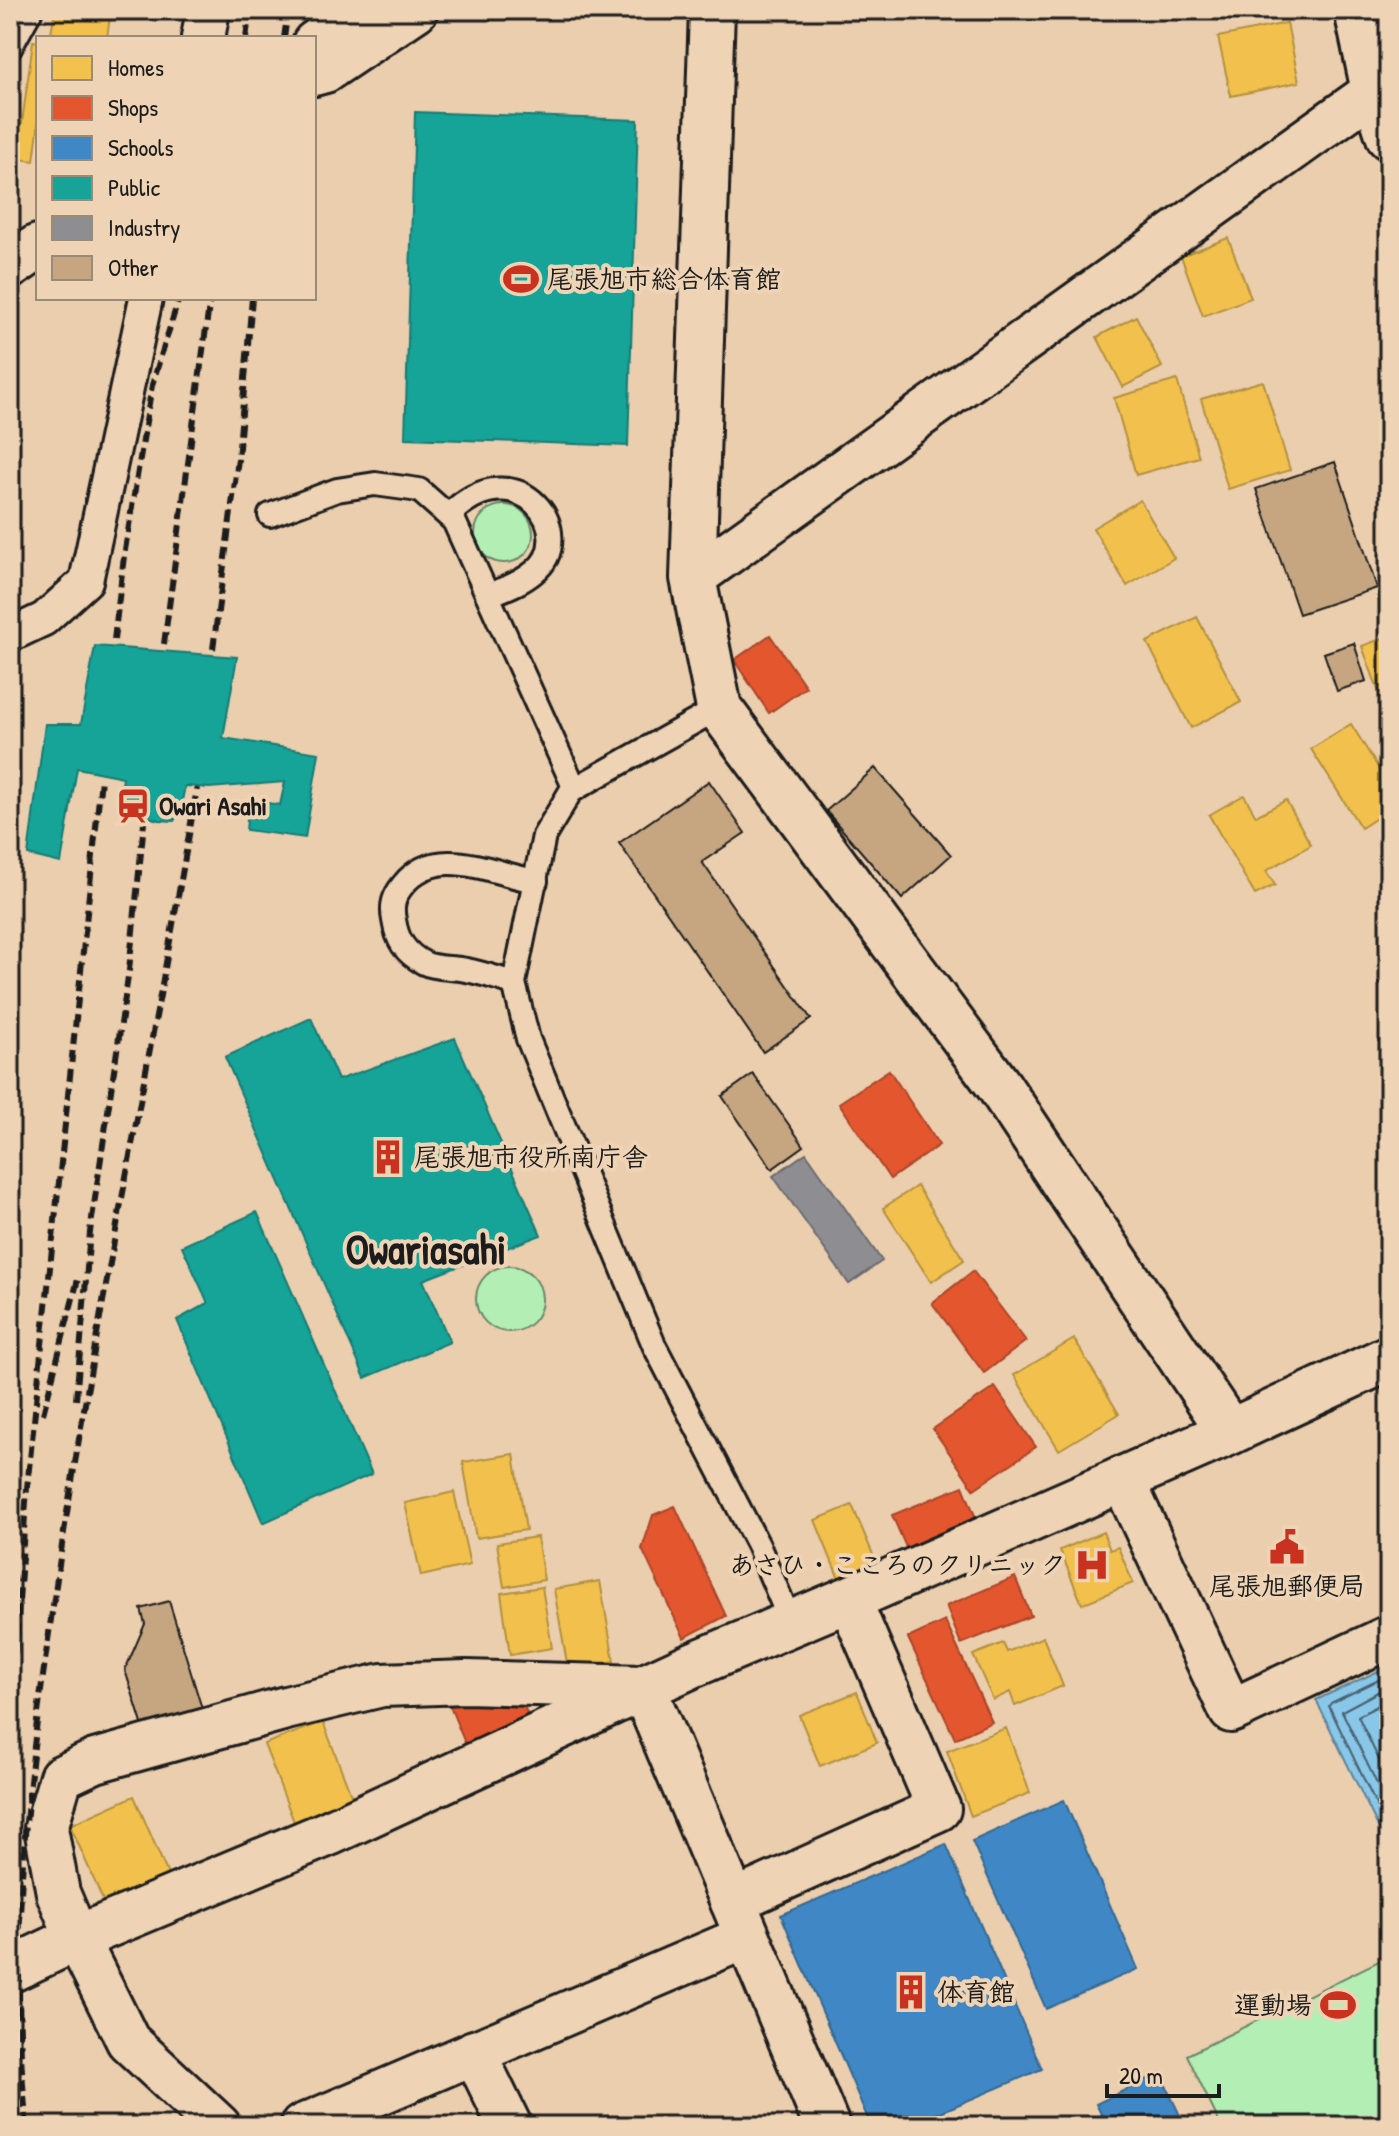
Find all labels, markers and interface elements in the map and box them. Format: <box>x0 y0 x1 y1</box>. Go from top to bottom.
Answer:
legend <box>36 36 316 300</box>
text: Homes <box>108 51 164 83</box>
text: Shops <box>108 91 158 123</box>
text: Schools <box>108 131 173 163</box>
text: Public <box>108 171 161 203</box>
text: Industry <box>108 211 180 243</box>
text: Other <box>108 251 158 283</box>
sports icon: 尾張旭市総合体育館 <box>502 260 540 298</box>
place label: 尾張旭市総合体育館 <box>547 261 781 296</box>
station icon: Owari Asahi <box>114 787 152 825</box>
place label: Owari Asahi <box>159 788 267 823</box>
building icon: 尾張旭市役所南庁舎 <box>369 1138 407 1176</box>
place label: 尾張旭市役所南庁舎 <box>414 1139 648 1174</box>
district label: Owariasahi <box>346 1220 507 1277</box>
public building icon: 尾張旭郵便局 <box>1268 1528 1306 1566</box>
hospital icon: あさひ・こころのクリニック <box>1073 1546 1111 1584</box>
place label: あさひ・こころのクリニック <box>729 1547 1066 1582</box>
place label: 尾張旭郵便局 <box>1209 1568 1365 1603</box>
building icon: 体育館 <box>892 1973 930 2011</box>
place label: 体育館 <box>937 1974 1015 2009</box>
sports icon: 運動場 <box>1319 1986 1357 2024</box>
place label: 運動場 <box>1234 1987 1312 2022</box>
scale bar <box>1107 2048 1219 2098</box>
text: 20 m <box>1119 2059 1163 2091</box>

